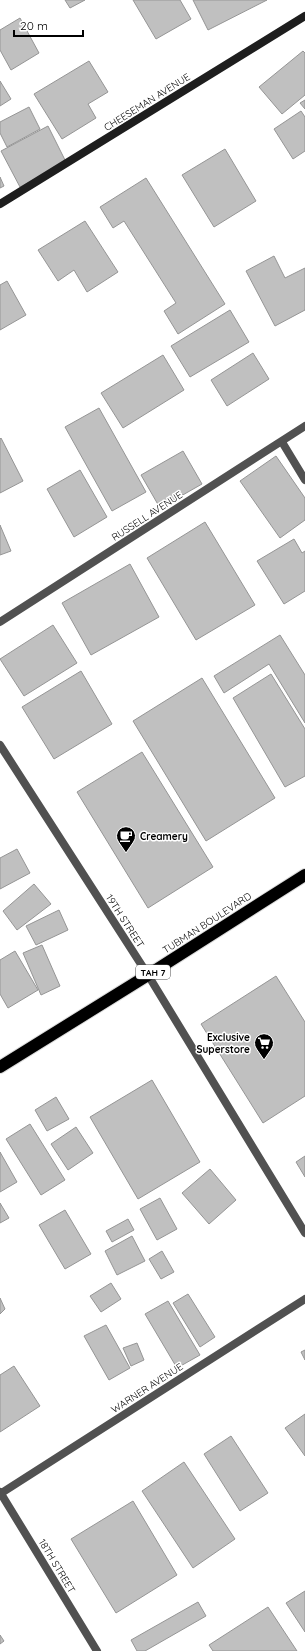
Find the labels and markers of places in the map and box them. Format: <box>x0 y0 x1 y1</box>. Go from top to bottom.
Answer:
cafe icon: Creamery <box>115 825 137 853</box>
place label: Creamery <box>140 830 188 843</box>
place label: Exclusive Superstore <box>197 1031 250 1056</box>
supermarket icon: Exclusive Superstore <box>253 1032 275 1060</box>

